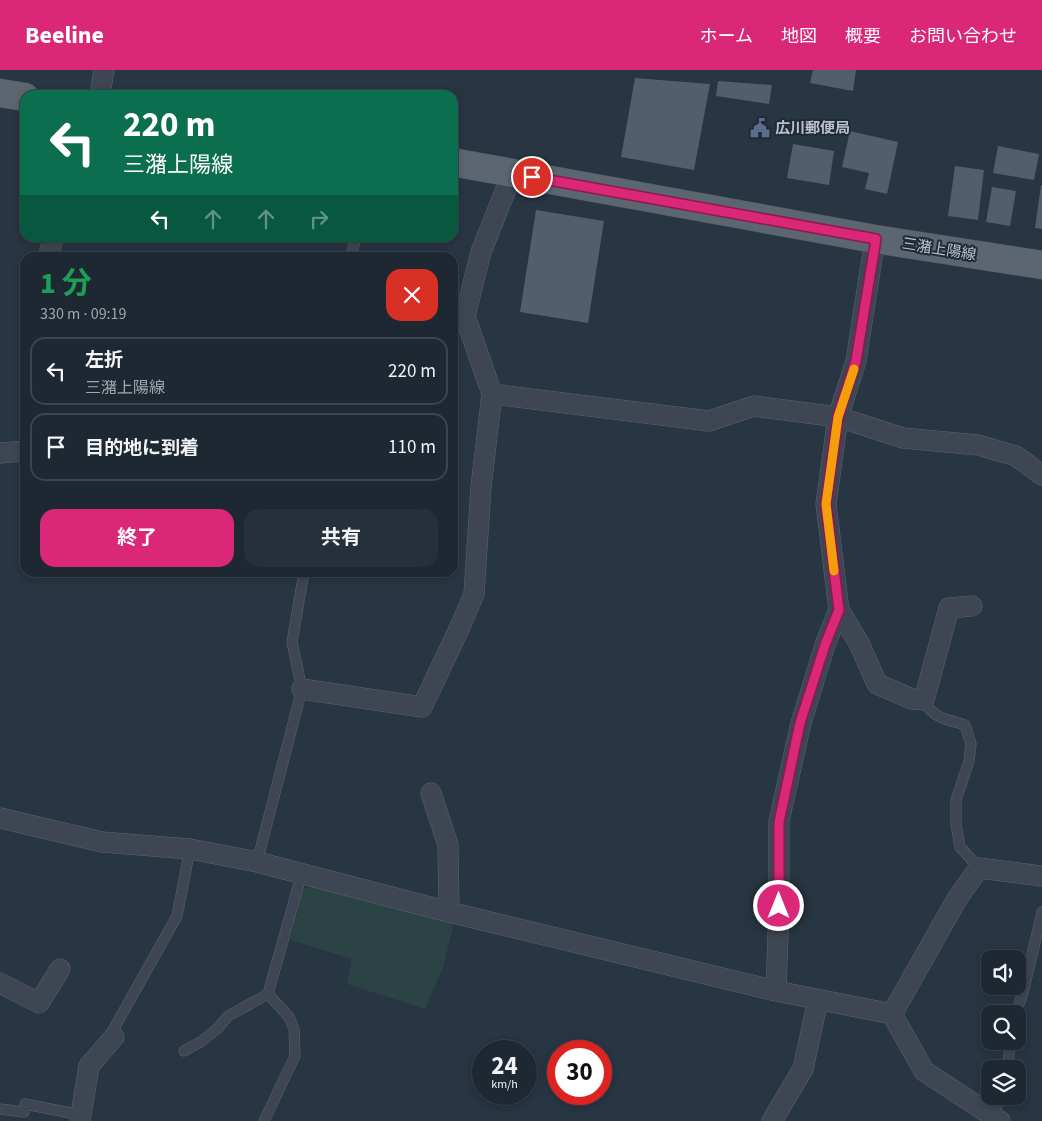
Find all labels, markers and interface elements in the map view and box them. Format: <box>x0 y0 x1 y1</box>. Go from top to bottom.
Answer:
text: Beeline <box>25 18 104 53</box>
text: ホーム <box>700 24 753 49</box>
text: 地図 <box>781 24 817 49</box>
text: 概要 <box>845 24 881 49</box>
text: お問い合わせ <box>909 24 1017 49</box>
text: 220 m <box>123 100 215 150</box>
icon: left <box>40 110 105 175</box>
public building icon: 広川郵便局 <box>749 117 771 139</box>
place label: 広川郵便局 <box>775 118 850 139</box>
text: 三潴上陽線 <box>123 149 233 181</box>
pin <box>511 156 553 198</box>
icon: arrive <box>518 163 546 191</box>
icon: left <box>146 205 174 233</box>
icon: ahead <box>199 205 227 233</box>
icon: ahead <box>252 205 280 233</box>
icon: right <box>305 205 333 233</box>
street label: 三潴上陽線 <box>900 233 978 266</box>
text: 1 分 <box>40 262 92 305</box>
button: close <box>386 269 438 321</box>
text: 330 m · 09:19 <box>40 303 127 325</box>
text: 左折 <box>85 347 123 374</box>
icon: left <box>42 357 70 385</box>
text: 220 m <box>388 358 436 385</box>
text: 三潴上陽線 <box>85 377 165 399</box>
icon: arrive <box>42 433 70 461</box>
text: 110 m <box>388 434 436 461</box>
text: 目的地に到着 <box>85 435 199 462</box>
button: 終了 <box>40 509 234 567</box>
button: 共有 <box>244 509 438 567</box>
position arrow <box>752 879 804 931</box>
map controls <box>981 950 1026 1105</box>
button: sound <box>981 950 1026 995</box>
button: search <box>981 1005 1026 1050</box>
speed limit sign: 30 <box>547 1040 612 1105</box>
text: 24 <box>491 1048 518 1084</box>
button: layers <box>981 1060 1026 1105</box>
text: km/h <box>491 1076 518 1093</box>

